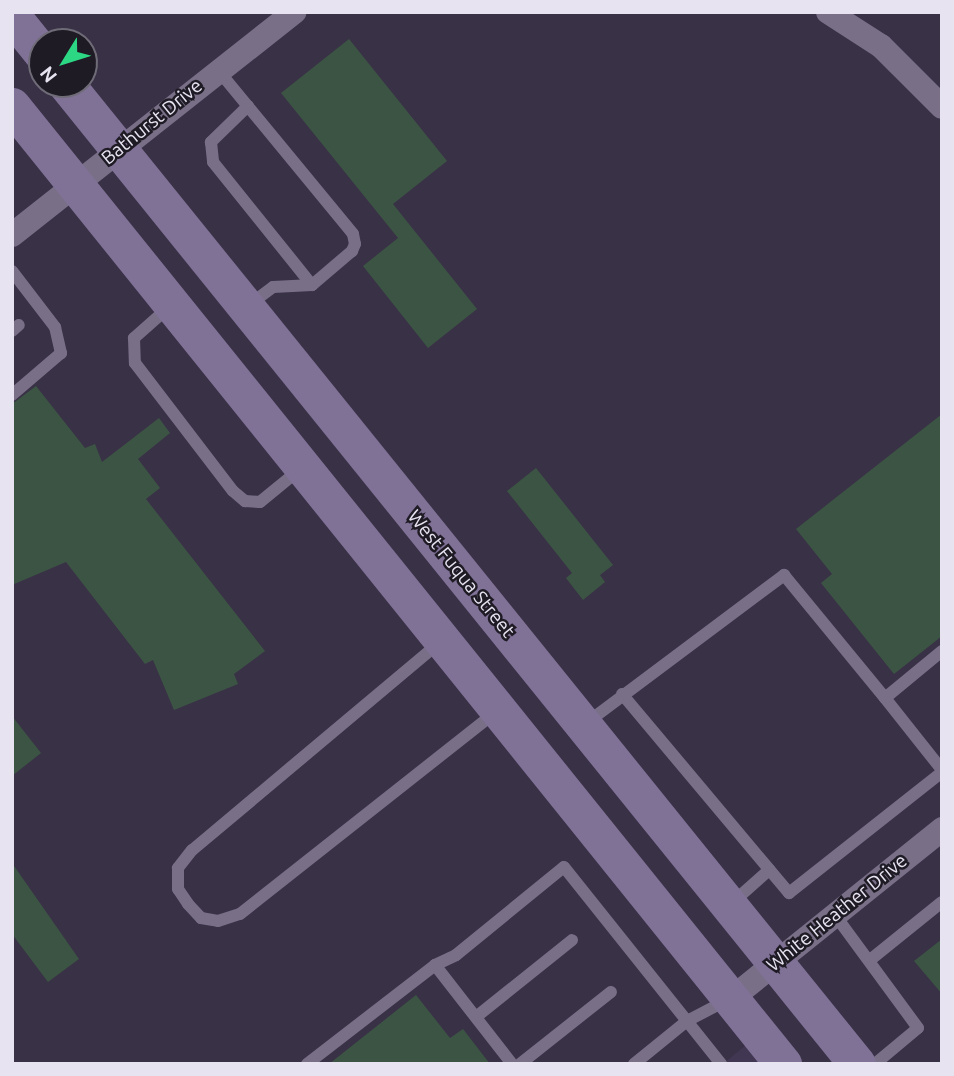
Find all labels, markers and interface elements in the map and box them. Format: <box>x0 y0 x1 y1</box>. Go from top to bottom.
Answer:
north arrow <box>28 28 98 98</box>
text: N <box>35 62 61 87</box>
street label: Bathurst Drive <box>97 74 207 170</box>
street label: West Fuqua Street <box>403 506 519 642</box>
street label: White Heather Drive <box>762 849 912 977</box>

